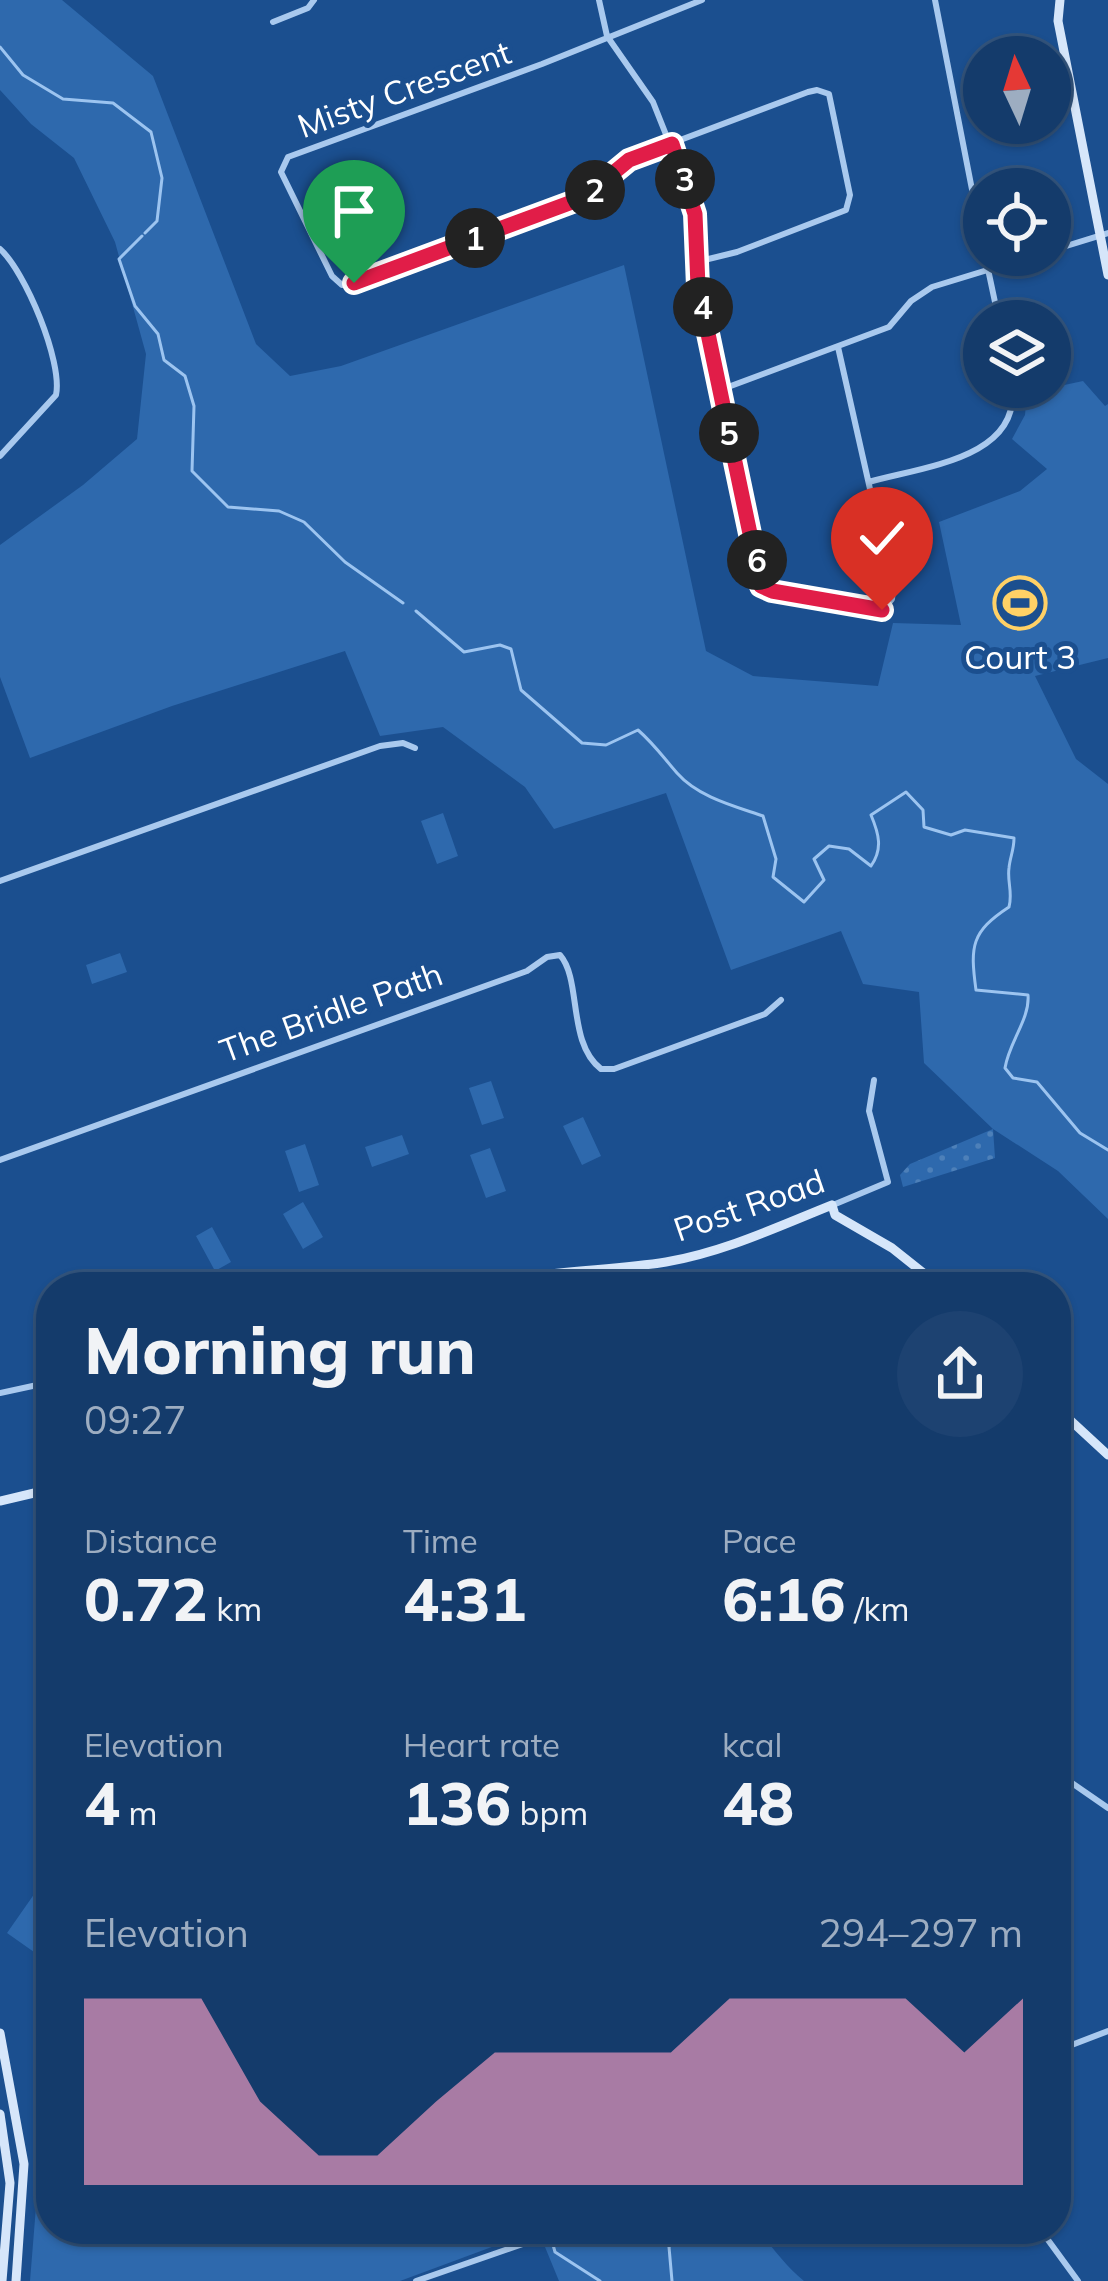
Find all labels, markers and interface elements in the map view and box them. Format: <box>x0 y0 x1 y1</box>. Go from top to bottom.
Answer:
street label: Misty Crescent <box>292 31 516 146</box>
north arrow <box>963 36 1071 144</box>
map controls <box>963 36 1071 408</box>
pin: 3 <box>655 149 715 209</box>
text: 3 <box>675 158 695 199</box>
pin <box>303 160 405 283</box>
pin: 2 <box>565 160 625 220</box>
button: locate <box>963 168 1071 276</box>
text: 2 <box>585 169 605 210</box>
icon: arrive <box>321 178 387 244</box>
pin: 1 <box>445 208 505 268</box>
text: 1 <box>465 217 485 258</box>
pin: 4 <box>673 277 733 337</box>
text: 4 <box>693 286 713 327</box>
button: layers <box>963 300 1071 408</box>
pin: 5 <box>699 403 759 463</box>
text: 5 <box>719 412 739 453</box>
pin <box>831 487 933 610</box>
icon: check <box>849 505 915 571</box>
pin: 6 <box>727 530 787 590</box>
text: 6 <box>747 539 767 580</box>
sports icon: Court 3 <box>992 575 1048 631</box>
place label: Court 3 <box>964 636 1076 677</box>
street label: The Bridle Path <box>214 952 448 1071</box>
street label: Post Road <box>668 1160 830 1249</box>
text: Morning run <box>84 1308 476 1391</box>
button: share <box>897 1311 1023 1437</box>
text: 09:27 <box>84 1395 187 1444</box>
text: Distance <box>84 1520 217 1561</box>
text: Time <box>403 1520 478 1561</box>
text: Pace <box>722 1520 796 1561</box>
text: 0.72 <box>84 1561 208 1636</box>
text: 4:31 <box>403 1561 527 1636</box>
text: 6:16 <box>722 1561 846 1636</box>
text: km <box>208 1588 262 1629</box>
text: /km <box>846 1588 910 1629</box>
text: Elevation <box>84 1724 224 1765</box>
text: Heart rate <box>403 1724 560 1765</box>
text: kcal <box>722 1724 782 1765</box>
text: 4 <box>84 1765 120 1840</box>
text: 136 <box>403 1765 511 1840</box>
text: 48 <box>722 1765 794 1840</box>
text: m <box>120 1792 158 1833</box>
text: bpm <box>511 1792 588 1833</box>
text: Elevation <box>84 1908 249 1957</box>
text: 294–297 m <box>818 1908 1023 1957</box>

